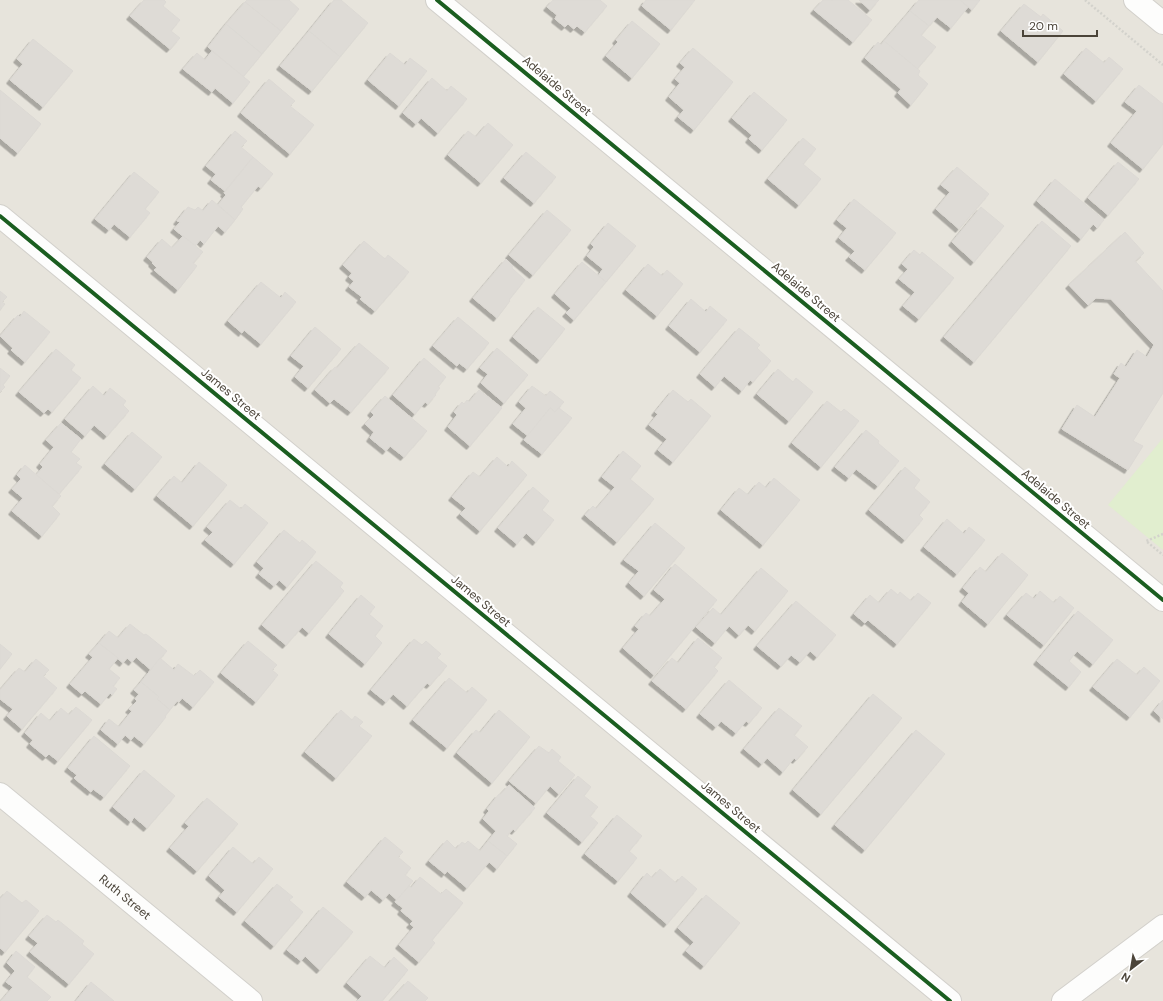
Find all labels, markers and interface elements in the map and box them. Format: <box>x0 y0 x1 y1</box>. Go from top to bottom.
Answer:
scale bar <box>1023 12 1097 38</box>
text: 20 m <box>1029 18 1058 34</box>
street label: Adelaide Street <box>519 52 595 120</box>
street label: Adelaide Street <box>768 258 844 326</box>
street label: James Street <box>198 364 264 424</box>
street label: Adelaide Street <box>1018 465 1094 533</box>
street label: James Street <box>448 571 514 631</box>
street label: James Street <box>698 777 764 837</box>
street label: Ruth Street <box>96 871 155 923</box>
north arrow <box>1111 949 1151 989</box>
text: N <box>1119 970 1133 986</box>

